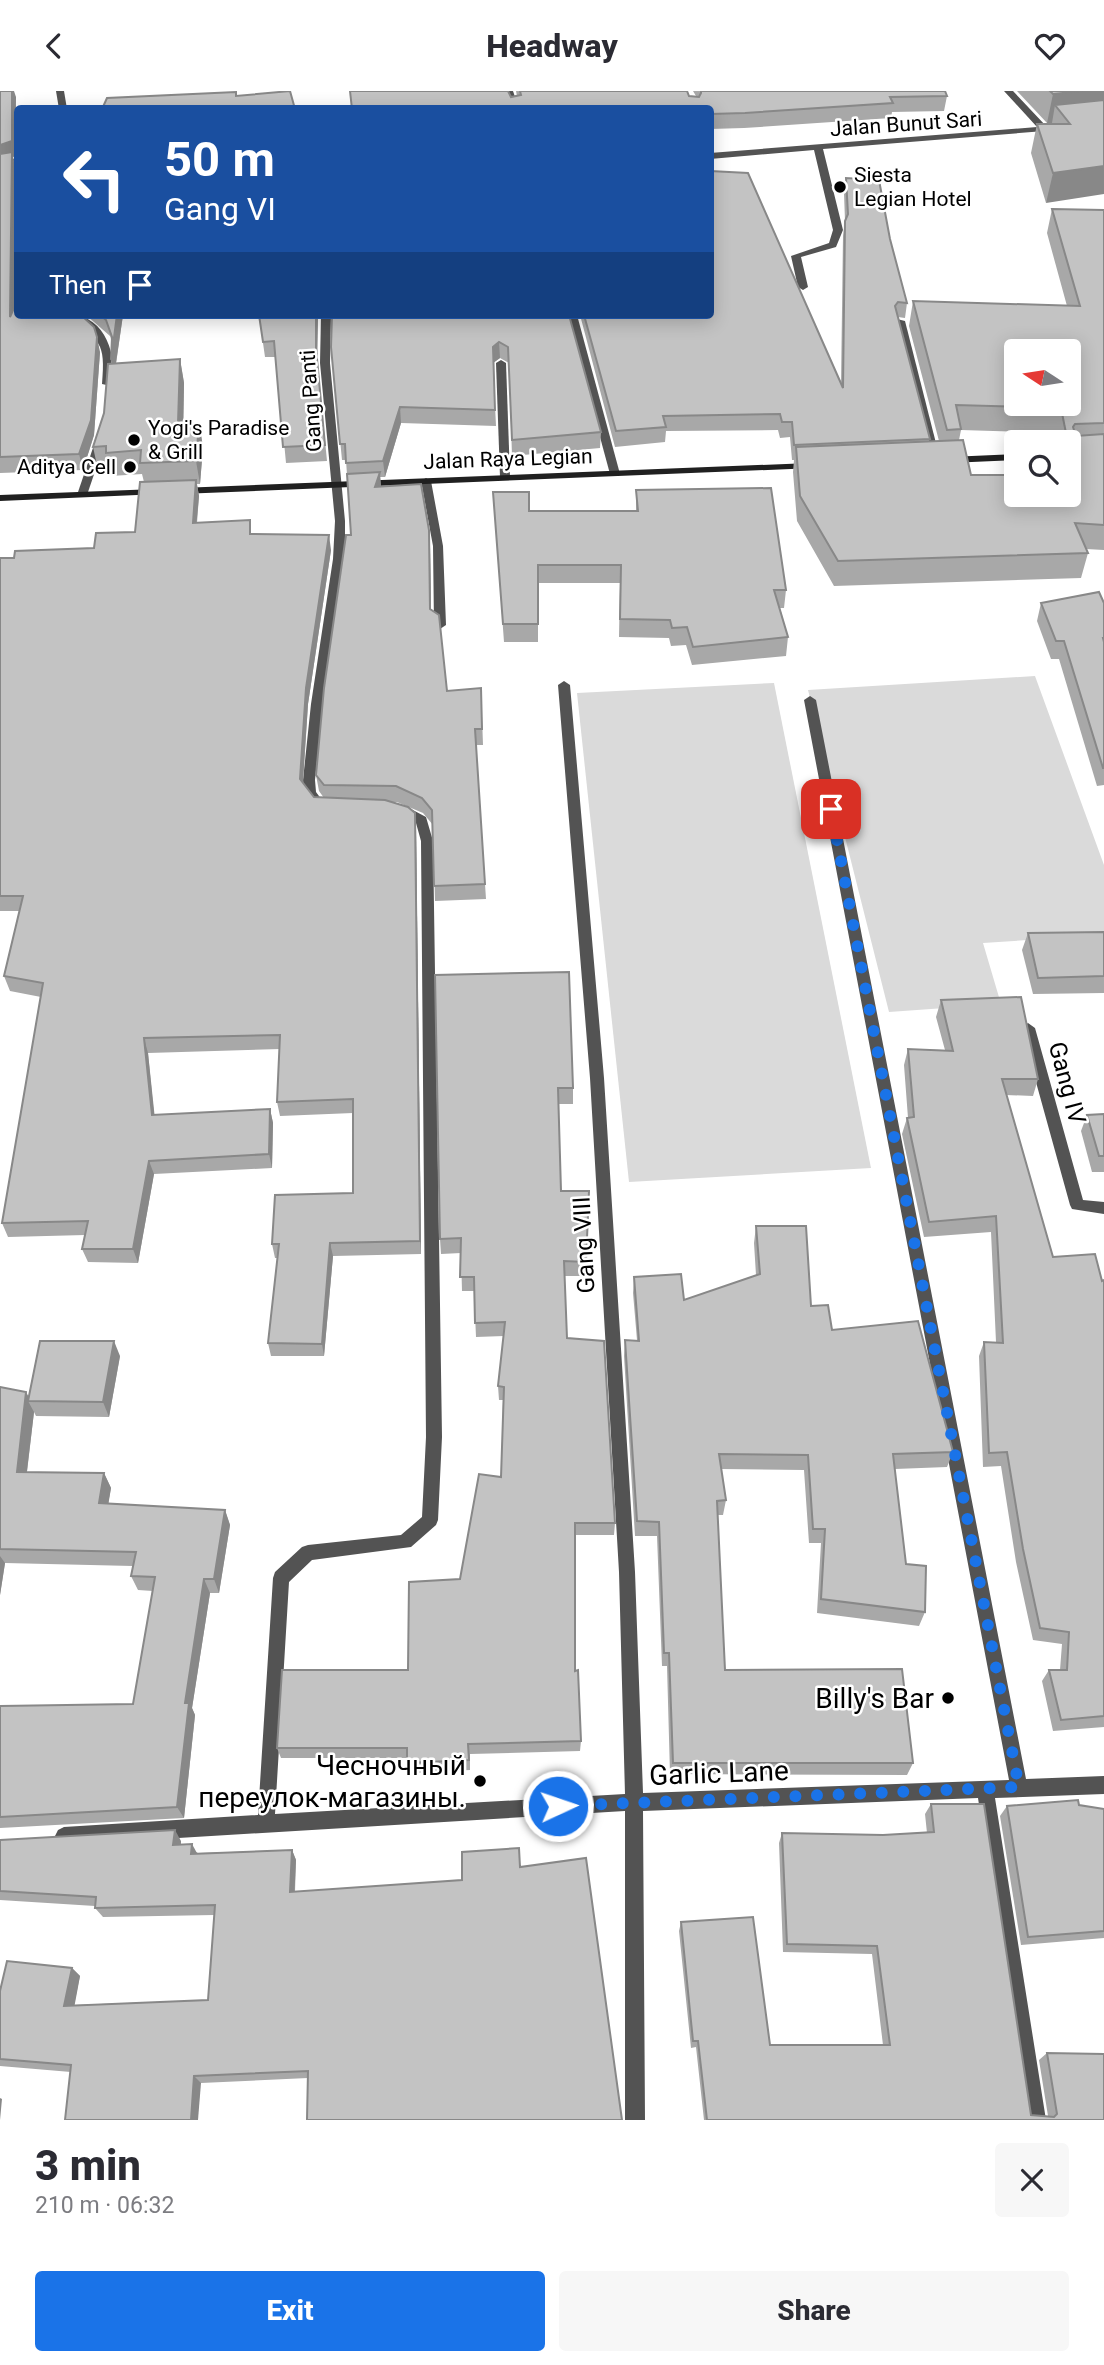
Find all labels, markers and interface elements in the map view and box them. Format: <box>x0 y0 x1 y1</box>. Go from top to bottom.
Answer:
icon: back <box>35 27 73 65</box>
text: Headway <box>486 27 618 65</box>
icon: heart <box>1031 27 1069 65</box>
street label: Jalan Bunut Sari <box>829 107 983 141</box>
text: 50 m <box>164 131 275 188</box>
icon: left <box>49 133 140 224</box>
place label: Siesta Legian Hotel <box>854 163 972 211</box>
marker: Siesta Legian Hotel <box>832 179 848 195</box>
text: Gang VI <box>164 190 276 228</box>
icon: arrive <box>121 266 159 304</box>
text: Then <box>49 270 107 300</box>
north arrow <box>1004 339 1082 417</box>
map controls <box>1004 339 1081 507</box>
street label: Gang Panti <box>295 349 327 453</box>
place label: Yogi's Paradise & Grill <box>148 416 289 464</box>
button: search <box>1004 430 1081 507</box>
marker: Yogi's Paradise & Grill <box>126 432 142 448</box>
street label: Jalan Raya Legian <box>423 444 593 474</box>
place label: Aditya Cell <box>17 455 116 479</box>
marker: Aditya Cell <box>122 459 138 475</box>
pin <box>801 779 861 839</box>
icon: arrive <box>812 790 850 828</box>
street label: Gang IV <box>1043 1039 1091 1127</box>
street label: Gang VIII <box>567 1196 601 1294</box>
place label: Billy's Bar <box>815 1682 935 1715</box>
marker: Billy's Bar <box>940 1690 956 1706</box>
place label: Чесночный переулок-магазины. <box>198 1749 466 1814</box>
street label: Garlic Lane <box>649 1754 789 1792</box>
position arrow <box>521 1769 595 1843</box>
marker: Чесночный переулок-магазины. <box>472 1773 488 1789</box>
text: 3 min <box>35 2141 141 2190</box>
button: close <box>995 2143 1069 2217</box>
text: 210 m · 06:32 <box>35 2192 174 2219</box>
button: Exit <box>35 2271 545 2351</box>
button: Share <box>559 2271 1069 2351</box>

